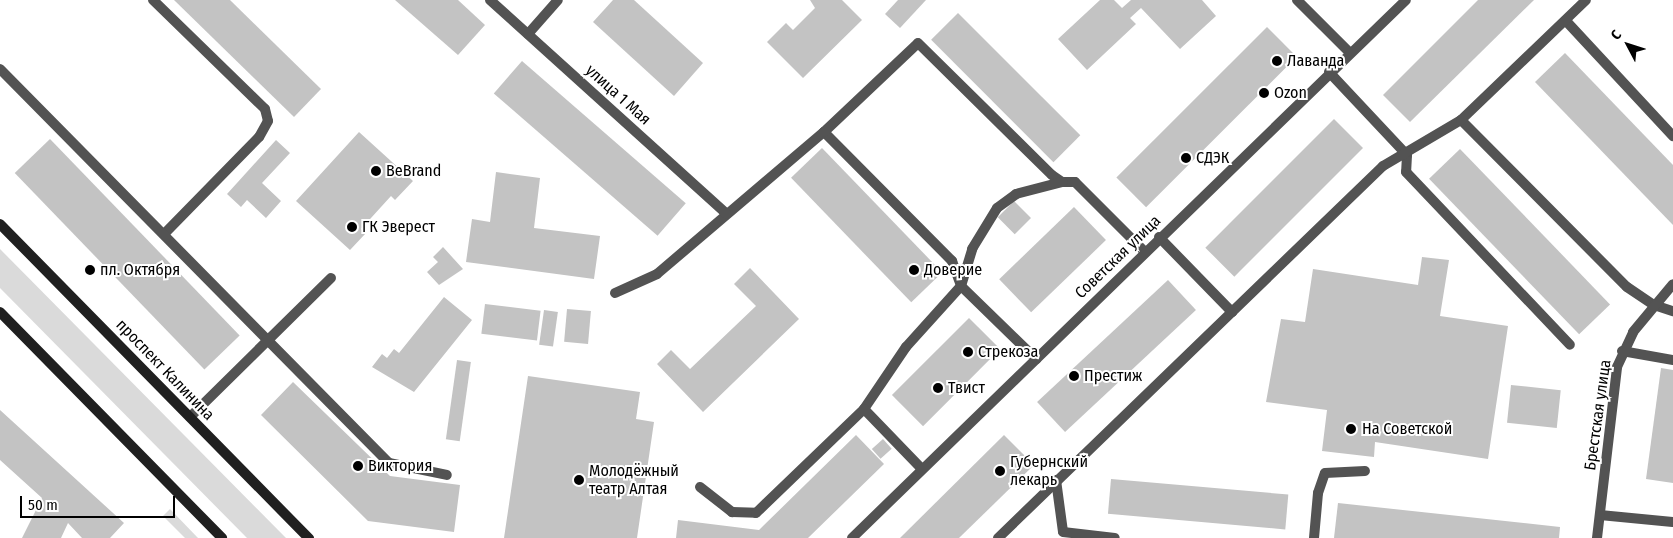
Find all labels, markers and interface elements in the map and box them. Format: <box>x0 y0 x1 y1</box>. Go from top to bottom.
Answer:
north arrow <box>1603 20 1653 70</box>
text: С <box>1607 27 1625 43</box>
place label: Лаванда <box>1287 51 1344 71</box>
marker: Лаванда <box>1271 55 1283 67</box>
street label: улица 1 Мая <box>581 61 655 129</box>
place label: Ozon <box>1274 83 1307 103</box>
marker: Ozon <box>1258 87 1270 99</box>
place label: СДЭК <box>1196 148 1229 168</box>
marker: СДЭК <box>1180 152 1192 164</box>
place label: BeBrand <box>386 161 441 181</box>
marker: BeBrand <box>370 165 382 177</box>
street label: Советская улица <box>1071 211 1165 303</box>
place label: ГК Эверест <box>362 217 435 237</box>
marker: ГК Эверест <box>346 221 358 233</box>
place label: пл. Октября <box>100 260 180 280</box>
place label: Доверие <box>924 260 982 280</box>
marker: пл. Октября <box>84 264 96 276</box>
marker: Доверие <box>908 264 920 276</box>
street label: проспект Калинина <box>112 316 218 424</box>
place label: Стрекоза <box>978 342 1038 362</box>
marker: Стрекоза <box>962 346 974 358</box>
street label: Брестская улица <box>1581 358 1615 472</box>
place label: Престиж <box>1084 366 1142 386</box>
marker: Престиж <box>1068 370 1080 382</box>
place label: Твист <box>948 378 985 398</box>
marker: Твист <box>932 382 944 394</box>
place label: На Советской <box>1362 419 1452 439</box>
marker: На Советской <box>1344 422 1358 436</box>
place label: Губернский лекарь <box>1010 452 1088 490</box>
place label: Виктория <box>368 456 432 476</box>
marker: Виктория <box>352 460 364 472</box>
place label: Молодёжный театр Алтая <box>589 461 679 499</box>
marker: Губернский лекарь <box>994 465 1006 477</box>
marker: Молодёжный театр Алтая <box>573 474 585 486</box>
scale bar <box>22 486 178 518</box>
text: 50 m <box>28 496 58 514</box>

